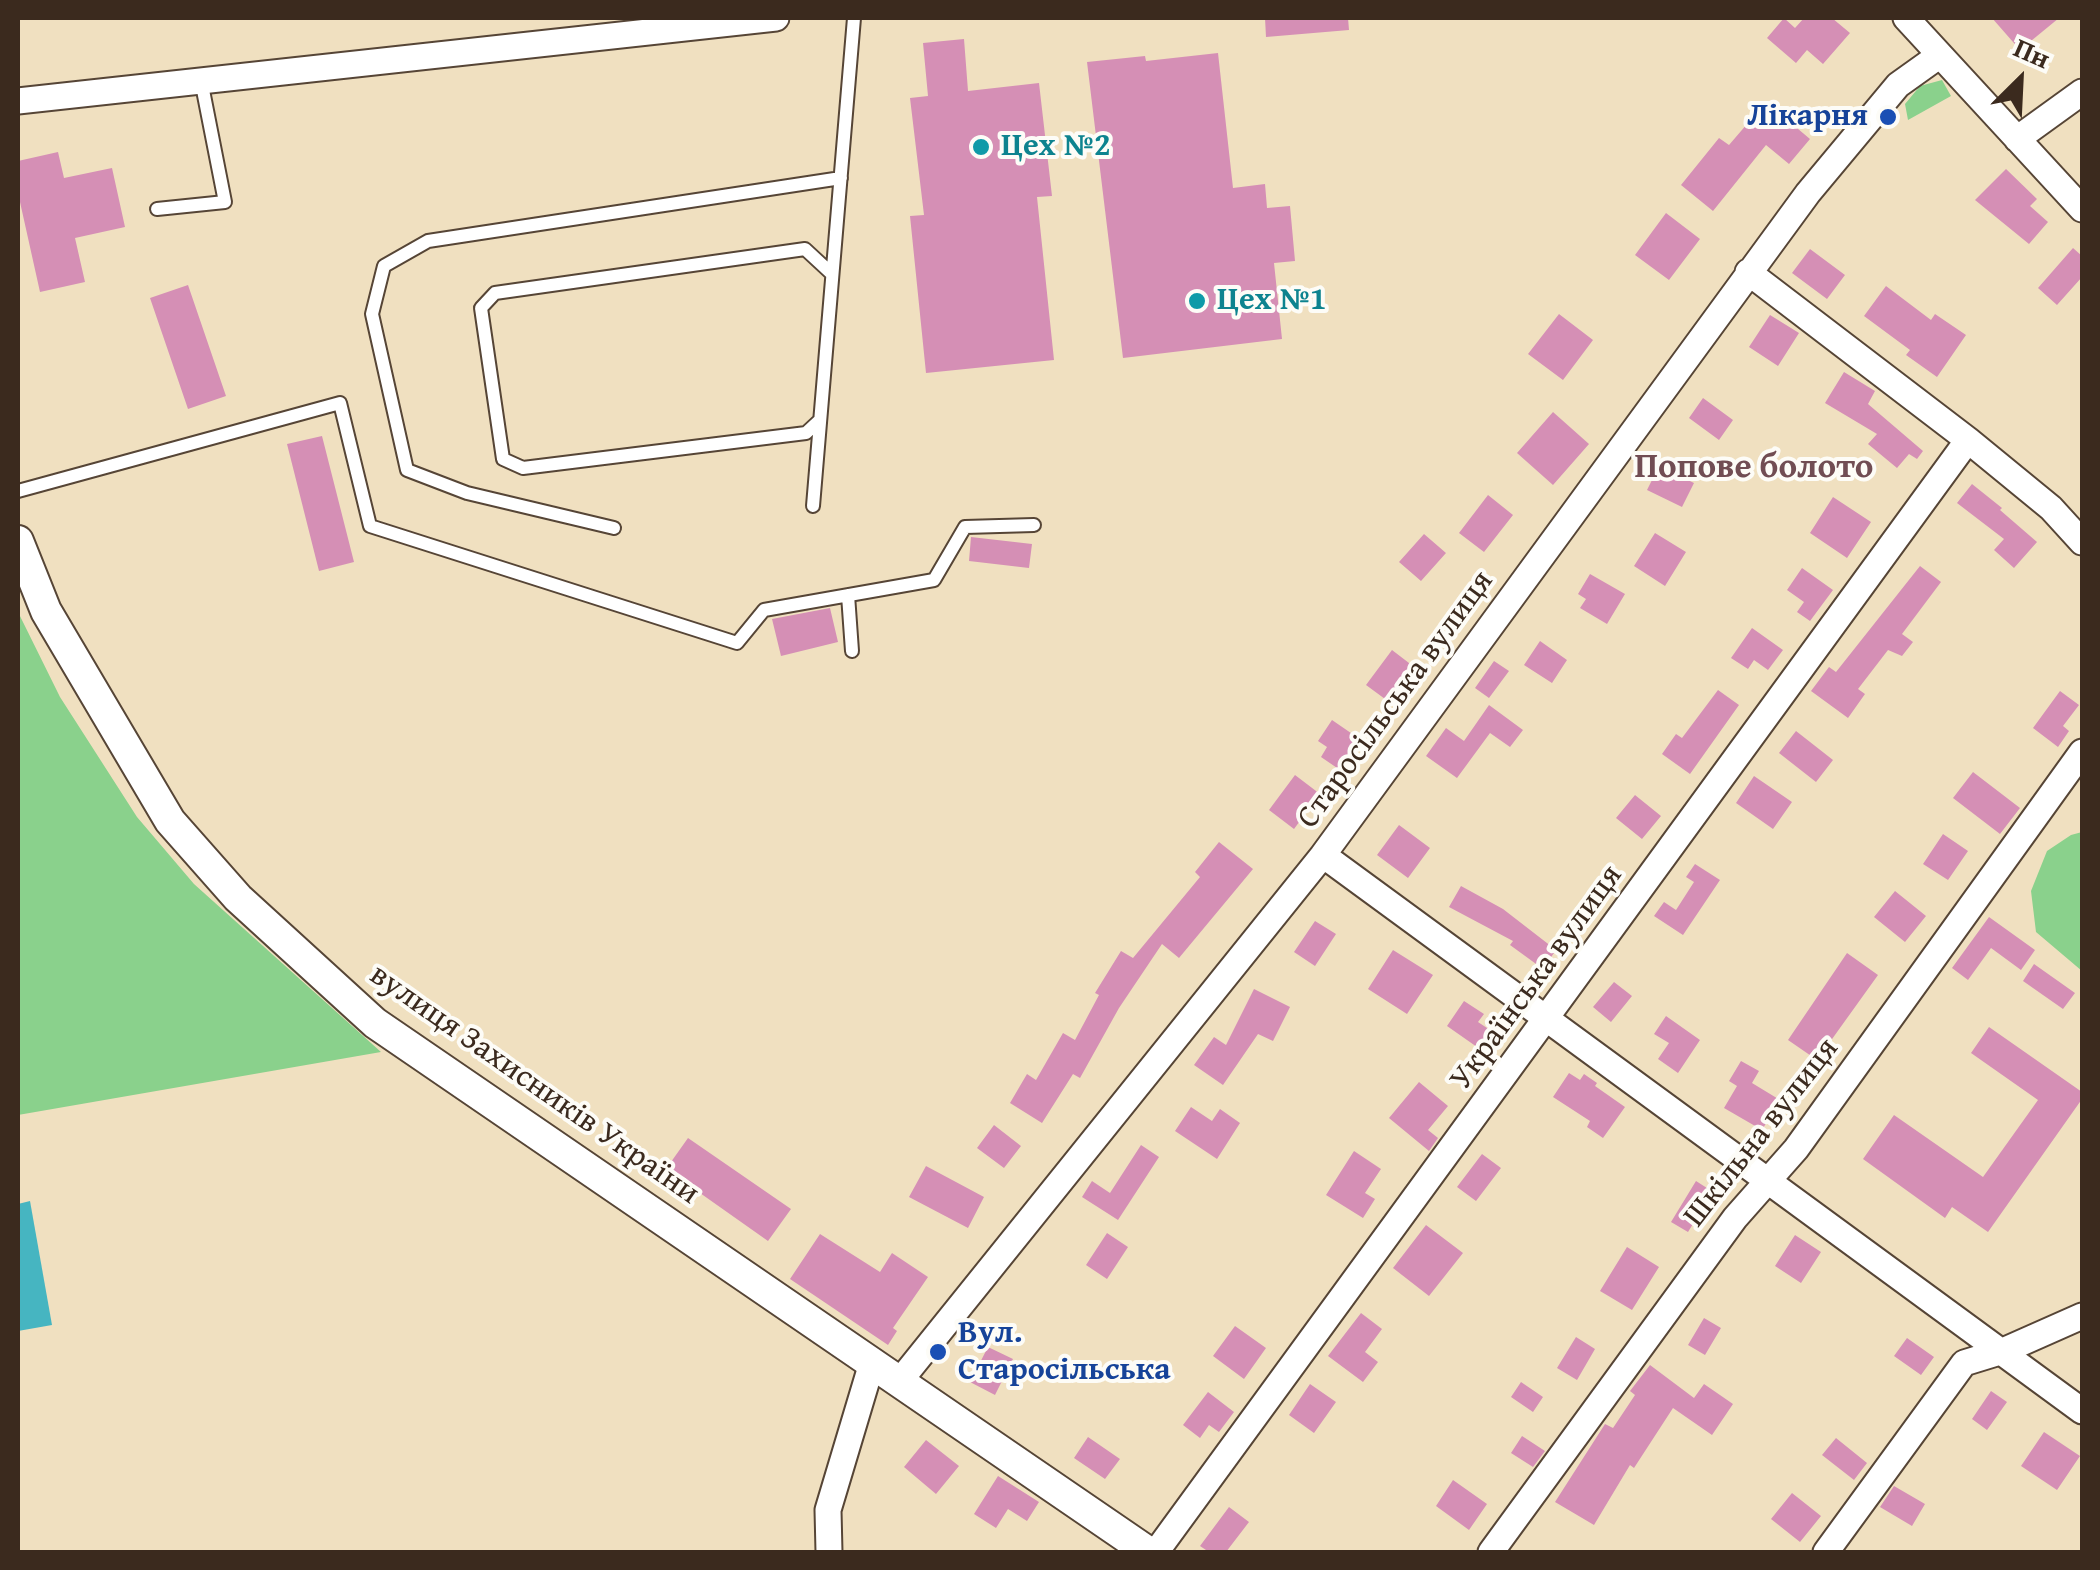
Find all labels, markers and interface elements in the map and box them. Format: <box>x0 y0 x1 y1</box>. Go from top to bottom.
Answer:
text: Пн <box>2008 26 2057 78</box>
north arrow <box>1970 30 2070 130</box>
place label: Лікарня <box>1747 98 1868 136</box>
marker: Лікарня <box>1877 106 1899 128</box>
place label: Цех №2 <box>1001 128 1111 166</box>
marker: Цех №2 <box>970 136 992 158</box>
place label: Цех №1 <box>1217 282 1327 320</box>
marker: Цех №1 <box>1186 290 1208 312</box>
district label: Попове болото <box>1635 447 1873 489</box>
street label: Старосільська вулиця <box>1290 564 1502 836</box>
street label: Українська вулиця <box>1443 858 1631 1098</box>
street label: вулиця Захисників України <box>362 956 706 1214</box>
street label: Шкільна вулиця <box>1676 1031 1848 1235</box>
place label: Вул. Старосільська <box>958 1315 1171 1390</box>
marker: Вул. Старосільська <box>927 1341 949 1363</box>

